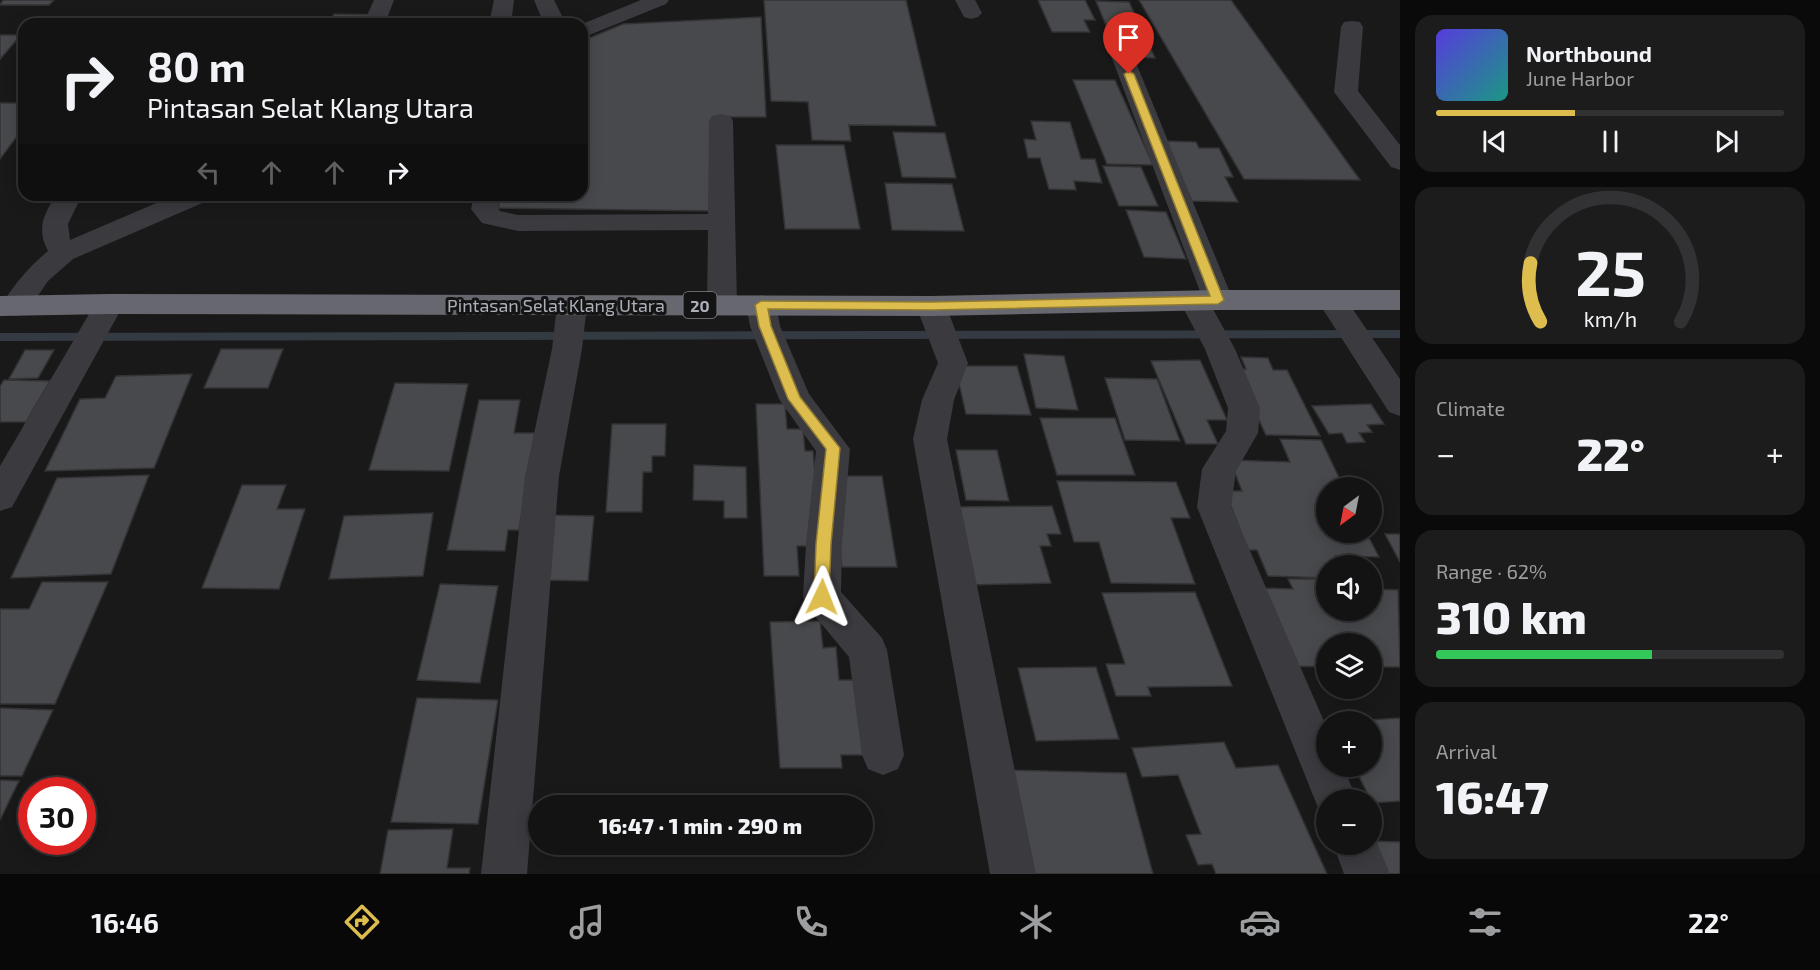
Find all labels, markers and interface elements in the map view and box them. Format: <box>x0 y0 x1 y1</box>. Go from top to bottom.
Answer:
pin <box>1103 12 1154 74</box>
icon: arrive <box>1112 21 1145 54</box>
text: 80 m <box>147 40 246 90</box>
text: Northbound <box>1526 40 1652 66</box>
icon: right <box>48 42 126 120</box>
text: June Harbor <box>1526 66 1634 90</box>
text: Pintasan Selat Klang Utara <box>147 91 474 123</box>
icon: previous <box>1478 125 1511 158</box>
icon: pause <box>1594 125 1627 158</box>
icon: next <box>1710 125 1743 158</box>
icon: left <box>192 156 225 189</box>
icon: ahead <box>255 156 288 189</box>
icon: ahead <box>318 156 351 189</box>
icon: right <box>381 156 414 189</box>
text: 25 <box>1575 234 1645 309</box>
road number: 20 <box>684 292 716 318</box>
street label: Pintasan Selat Klang Utara <box>447 294 665 316</box>
text: km/h <box>1583 307 1637 332</box>
text: Climate <box>1436 396 1505 420</box>
text: 22° <box>1576 426 1645 480</box>
text: − <box>1436 433 1455 473</box>
text: + <box>1766 433 1784 473</box>
north arrow <box>1316 477 1382 543</box>
map controls <box>1316 477 1382 855</box>
button: sound <box>1316 555 1382 621</box>
text: Range · 62% <box>1436 559 1547 583</box>
position arrow <box>790 565 854 629</box>
text: 310 km <box>1436 589 1587 643</box>
button: layers <box>1316 633 1382 699</box>
button: + <box>1316 711 1382 777</box>
text: Arrival <box>1436 739 1497 763</box>
text: 16:47 <box>1436 769 1549 823</box>
speed limit sign: 30 <box>18 777 96 855</box>
button: − <box>1316 789 1382 855</box>
text: 16:47 · 1 min · 290 m <box>599 812 802 838</box>
icon: directions <box>341 901 383 943</box>
icon: music <box>566 901 608 943</box>
icon: phone <box>790 901 832 943</box>
icon: climate <box>1015 901 1057 943</box>
icon: car <box>1239 901 1281 943</box>
icon: filters <box>1464 901 1506 943</box>
text: 16:46 <box>91 906 159 938</box>
text: 22° <box>1688 906 1729 938</box>

